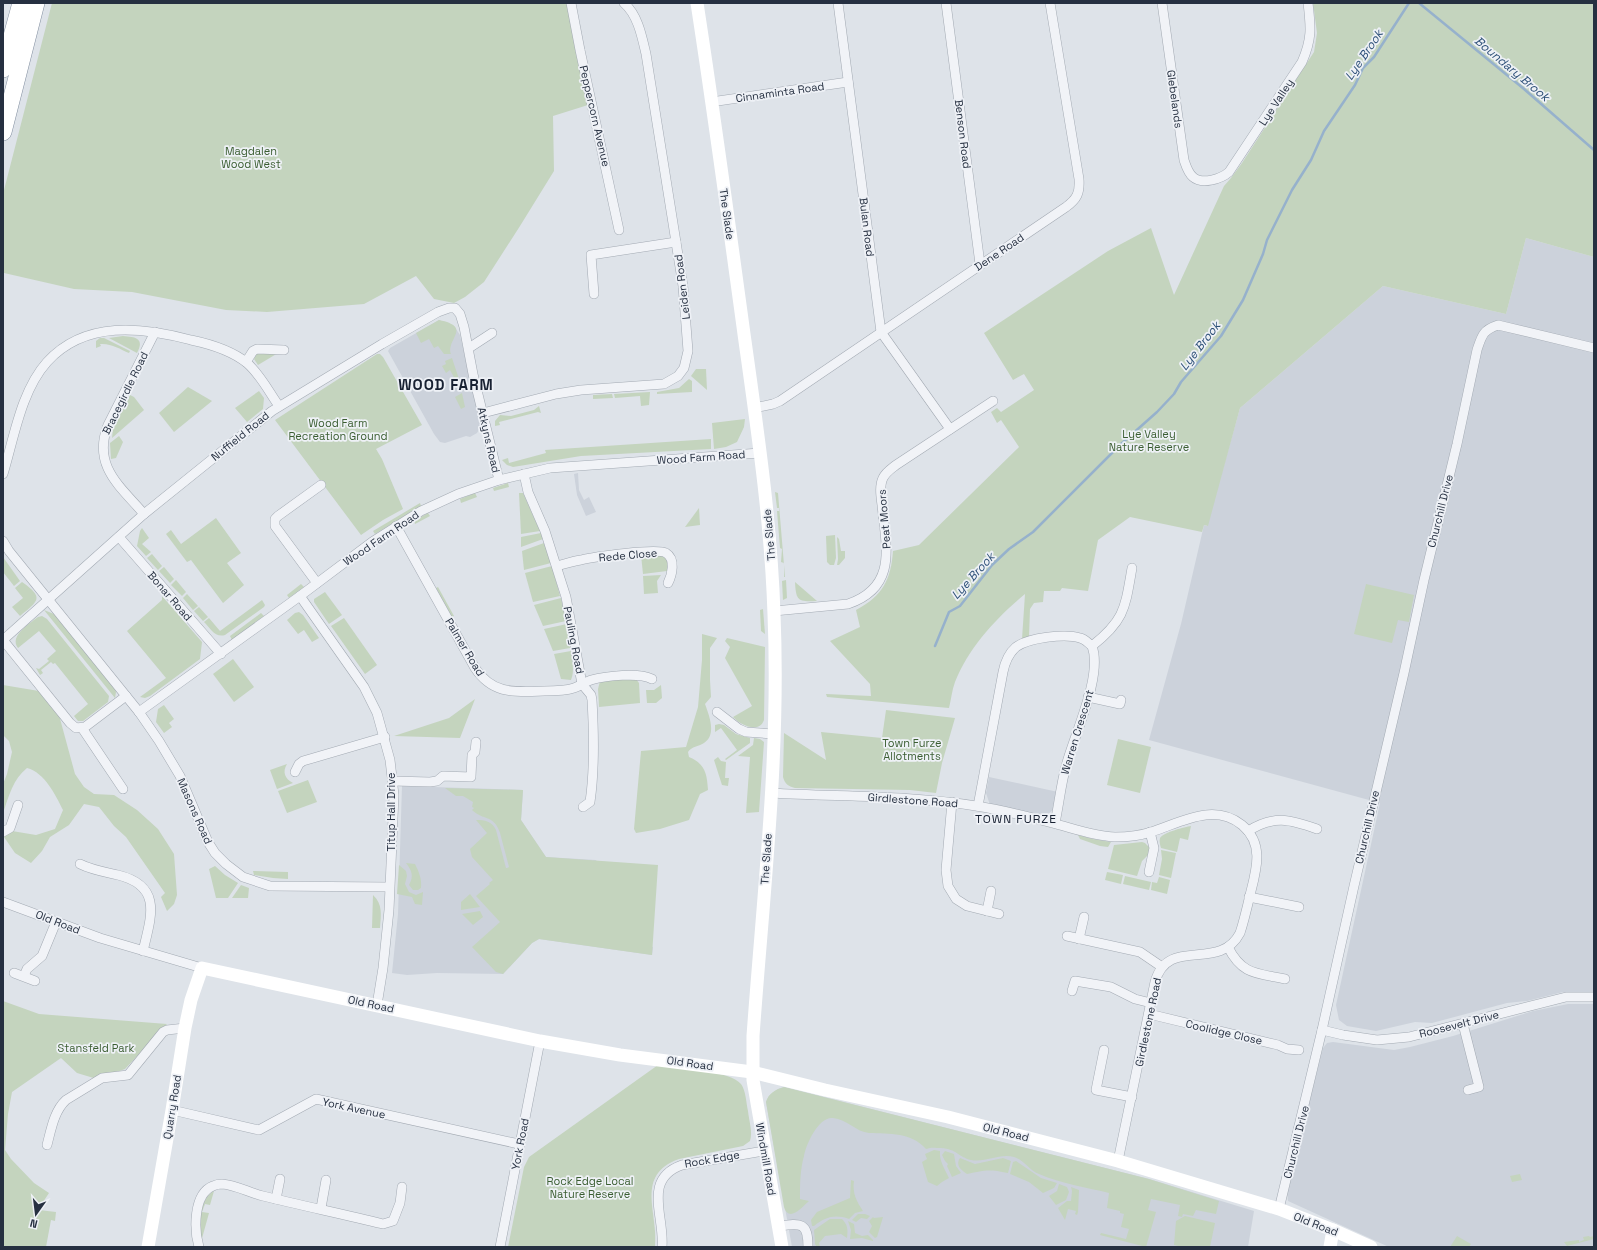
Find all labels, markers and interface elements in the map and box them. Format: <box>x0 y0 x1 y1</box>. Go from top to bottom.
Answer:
water label: Lye Brook <box>1341 25 1388 83</box>
water label: Boundary Brook <box>1471 33 1554 106</box>
street label: Peppercorn Avenue <box>577 64 613 168</box>
street label: Glebelands <box>1164 69 1186 129</box>
street label: Lye Valley <box>1256 76 1296 128</box>
street label: Cinnaminta Road <box>735 79 825 105</box>
street label: Benson Road <box>952 99 974 169</box>
park label: Magdalen Wood West <box>221 144 281 171</box>
street label: The Slade <box>716 187 738 241</box>
street label: Bulan Road <box>856 197 878 257</box>
street label: Dene Road <box>972 230 1026 274</box>
street label: Leiden Road <box>671 254 693 320</box>
water label: Lye Brook <box>1176 317 1225 374</box>
street label: Bracegirdle Road <box>99 349 151 437</box>
district label: WOOD FARM <box>398 375 494 394</box>
street label: Atkyns Road <box>475 406 503 474</box>
street label: Nuffield Road <box>208 408 272 464</box>
park label: Wood Farm Recreation Ground <box>288 416 388 443</box>
park label: Lye Valley Nature Reserve <box>1109 427 1189 454</box>
street label: Wood Farm Road <box>656 447 746 467</box>
street label: Churchill Drive <box>1424 473 1456 549</box>
street label: Peat Moors <box>874 488 894 549</box>
street label: Wood Farm Road <box>340 507 422 569</box>
street label: The Slade <box>760 509 778 561</box>
street label: Rede Close <box>598 545 658 565</box>
water label: Lye Brook <box>948 548 999 603</box>
street label: Bonar Road <box>145 568 195 624</box>
street label: Pauling Road <box>561 605 587 675</box>
street label: Palmer Road <box>442 615 488 679</box>
street label: Warren Crescent <box>1057 688 1097 776</box>
park label: Town Furze Allotments <box>882 736 942 763</box>
street label: Titup Hall Drive <box>384 773 398 851</box>
street label: Masons Road <box>174 776 216 846</box>
street label: Churchill Drive <box>1352 789 1382 865</box>
street label: Girdlestone Road <box>867 790 959 810</box>
district label: TOWN FURZE <box>975 811 1057 827</box>
street label: The Slade <box>757 833 775 885</box>
street label: Old Road <box>34 907 82 937</box>
street label: Girdlestone Road <box>1132 976 1164 1068</box>
street label: Old Road <box>347 992 395 1016</box>
street label: Roosevelt Drive <box>1418 1007 1500 1041</box>
street label: Coolidge Close <box>1184 1016 1264 1048</box>
park label: Stansfeld Park <box>57 1041 135 1055</box>
street label: Old Road <box>666 1053 714 1073</box>
street label: Quarry Road <box>160 1074 184 1140</box>
street label: York Avenue <box>321 1094 387 1122</box>
street label: Churchill Drive <box>1280 1104 1312 1180</box>
street label: York Road <box>508 1117 532 1171</box>
street label: Old Road <box>982 1120 1030 1144</box>
street label: Windmill Road <box>753 1122 779 1196</box>
street label: Rock Edge <box>683 1147 741 1171</box>
park label: Rock Edge Local Nature Reserve <box>546 1174 634 1201</box>
north arrow <box>16 1194 56 1234</box>
street label: Old Road <box>1292 1209 1340 1239</box>
text: N <box>28 1216 39 1231</box>

